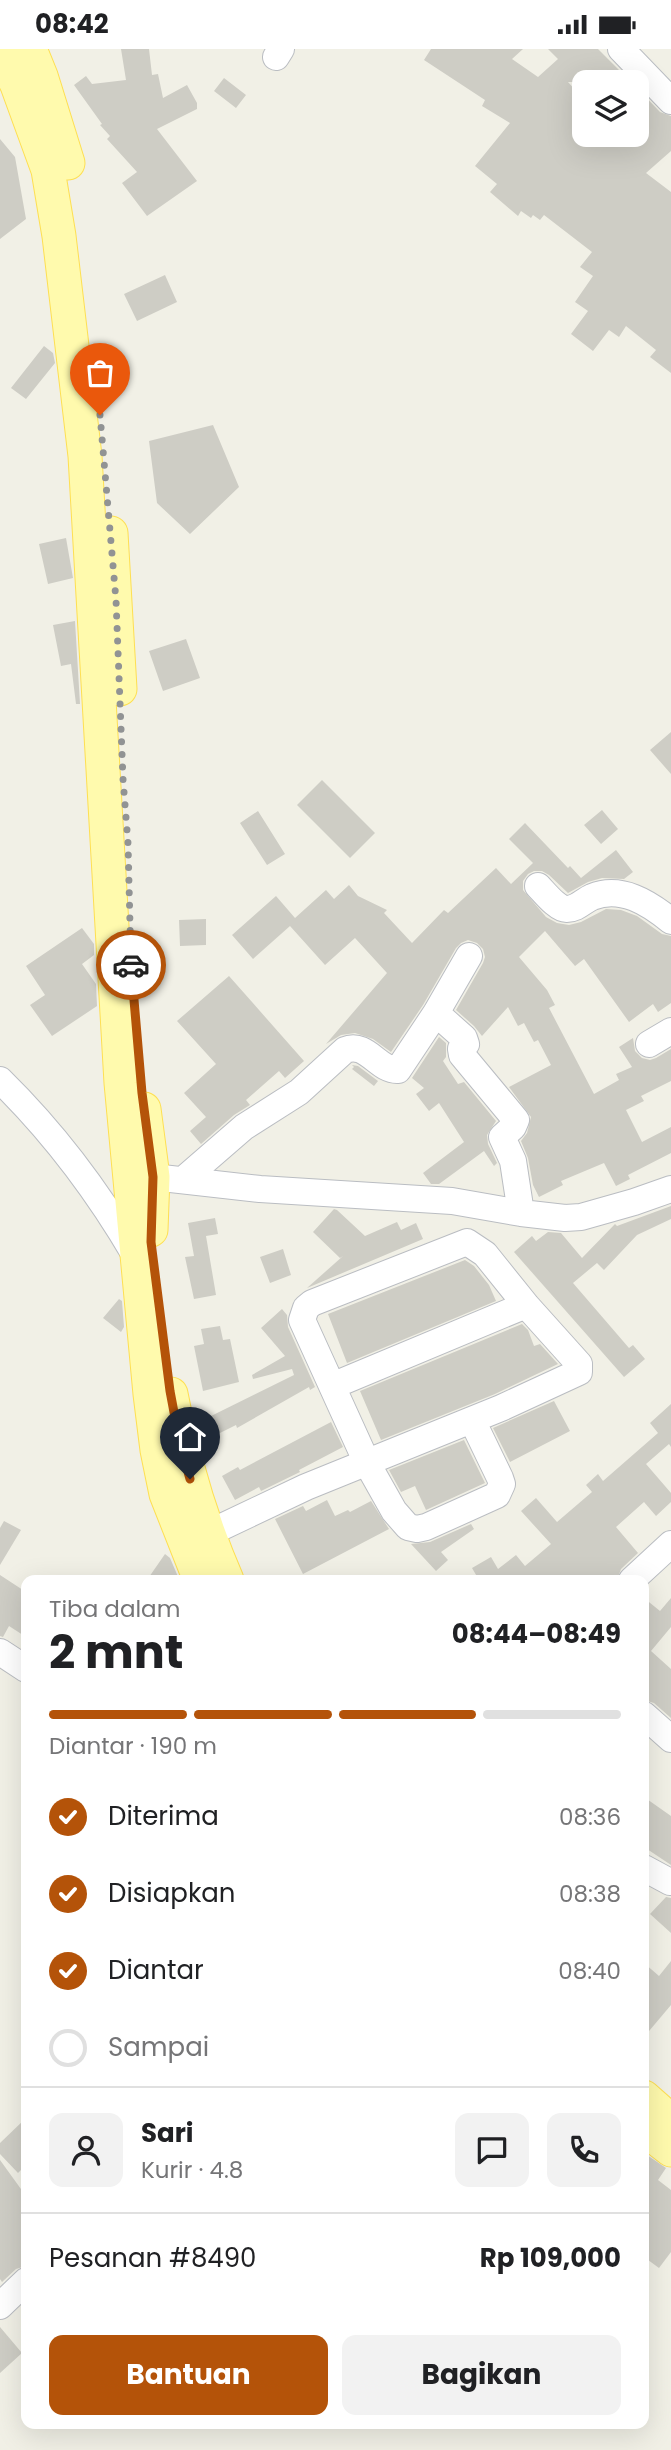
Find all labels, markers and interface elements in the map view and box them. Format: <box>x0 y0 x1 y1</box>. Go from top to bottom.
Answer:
text: 08:42 <box>35 6 109 42</box>
map controls <box>572 70 649 147</box>
button: layers <box>572 70 649 147</box>
pin <box>70 343 130 415</box>
icon: bag <box>81 354 119 392</box>
courier <box>96 930 166 1000</box>
icon: car <box>112 946 150 984</box>
pin <box>160 1407 220 1479</box>
icon: home <box>171 1418 209 1456</box>
text: Tiba dalam <box>49 1593 180 1625</box>
text: 08:44–08:49 <box>452 1616 621 1652</box>
text: 2 mnt <box>49 1620 183 1684</box>
text: Diantar · 190 m <box>49 1730 217 1762</box>
icon: check <box>49 1798 87 1836</box>
text: Diterima <box>108 1798 219 1834</box>
text: 08:36 <box>559 1801 621 1833</box>
icon: check <box>49 1875 87 1913</box>
text: Disiapkan <box>108 1875 236 1911</box>
text: 08:38 <box>559 1878 621 1910</box>
icon: check <box>49 1952 87 1990</box>
text: Diantar <box>108 1952 204 1988</box>
text: 08:40 <box>558 1955 621 1987</box>
text: Sampai <box>108 2029 209 2065</box>
button: person <box>49 2113 123 2187</box>
button: chat <box>455 2113 529 2187</box>
button: phone <box>547 2113 621 2187</box>
text: Sari <box>141 2115 193 2151</box>
text: Kurir · 4.8 <box>141 2154 243 2186</box>
text: Pesanan #8490 <box>49 2240 256 2276</box>
text: Rp 109,000 <box>480 2240 621 2276</box>
button: Bantuan <box>49 2335 328 2415</box>
button: Bagikan <box>342 2335 621 2415</box>

